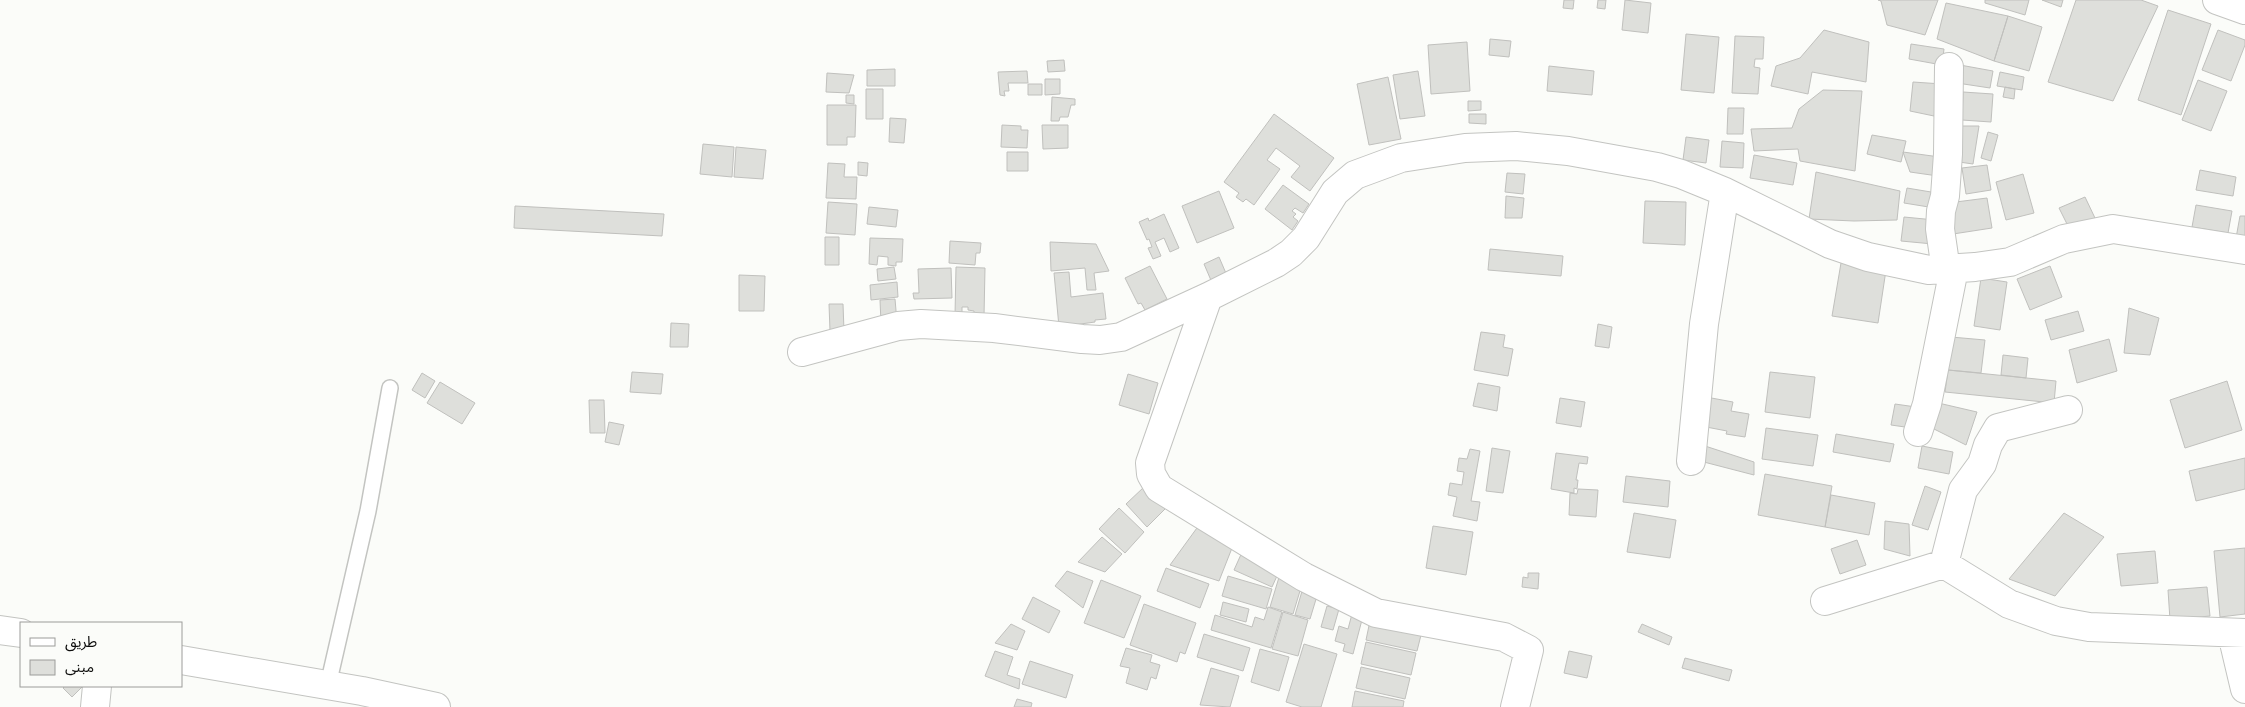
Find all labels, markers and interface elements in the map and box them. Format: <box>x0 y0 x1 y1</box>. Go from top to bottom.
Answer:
legend <box>20 622 182 687</box>
text: طريق <box>65 632 97 652</box>
text: مبنى <box>65 657 94 676</box>

